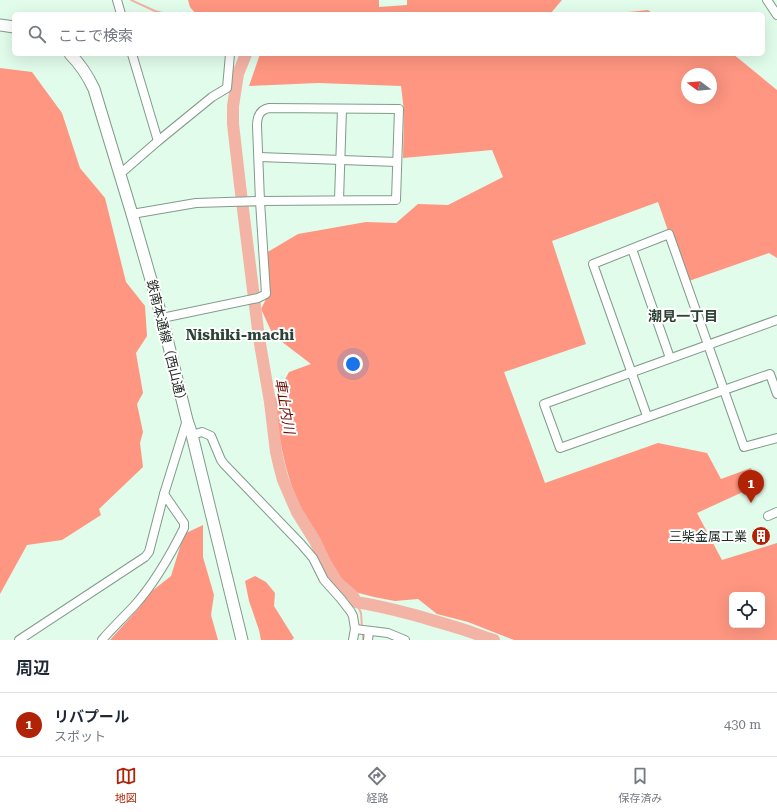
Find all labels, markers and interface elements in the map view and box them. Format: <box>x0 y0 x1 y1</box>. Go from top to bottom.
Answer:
search box <box>12 12 765 56</box>
icon: search <box>26 23 48 45</box>
text: ここで検索 <box>58 27 133 45</box>
north arrow <box>681 68 717 104</box>
street label: 鉄南本通線（西山通） <box>144 278 190 408</box>
district label: 潮見一丁目 <box>648 308 718 324</box>
district label: Nishiki-machi <box>186 326 294 344</box>
your location <box>343 354 363 374</box>
water label: 車止内川 <box>272 377 298 437</box>
pin: 1 <box>738 470 764 503</box>
building icon: 三柴金属工業 <box>750 525 772 547</box>
place label: 三柴金属工業 <box>669 529 747 544</box>
map controls <box>729 592 765 628</box>
button: locate <box>729 592 765 628</box>
text: 周辺 <box>16 658 50 678</box>
text: リバプール <box>54 708 129 726</box>
text: 1 <box>25 717 33 732</box>
text: 430 m <box>724 717 761 732</box>
text: スポット <box>54 729 106 744</box>
tab: 地図 <box>115 765 137 805</box>
tab: 経路 <box>366 765 388 805</box>
tab: 保存済み <box>618 765 662 805</box>

